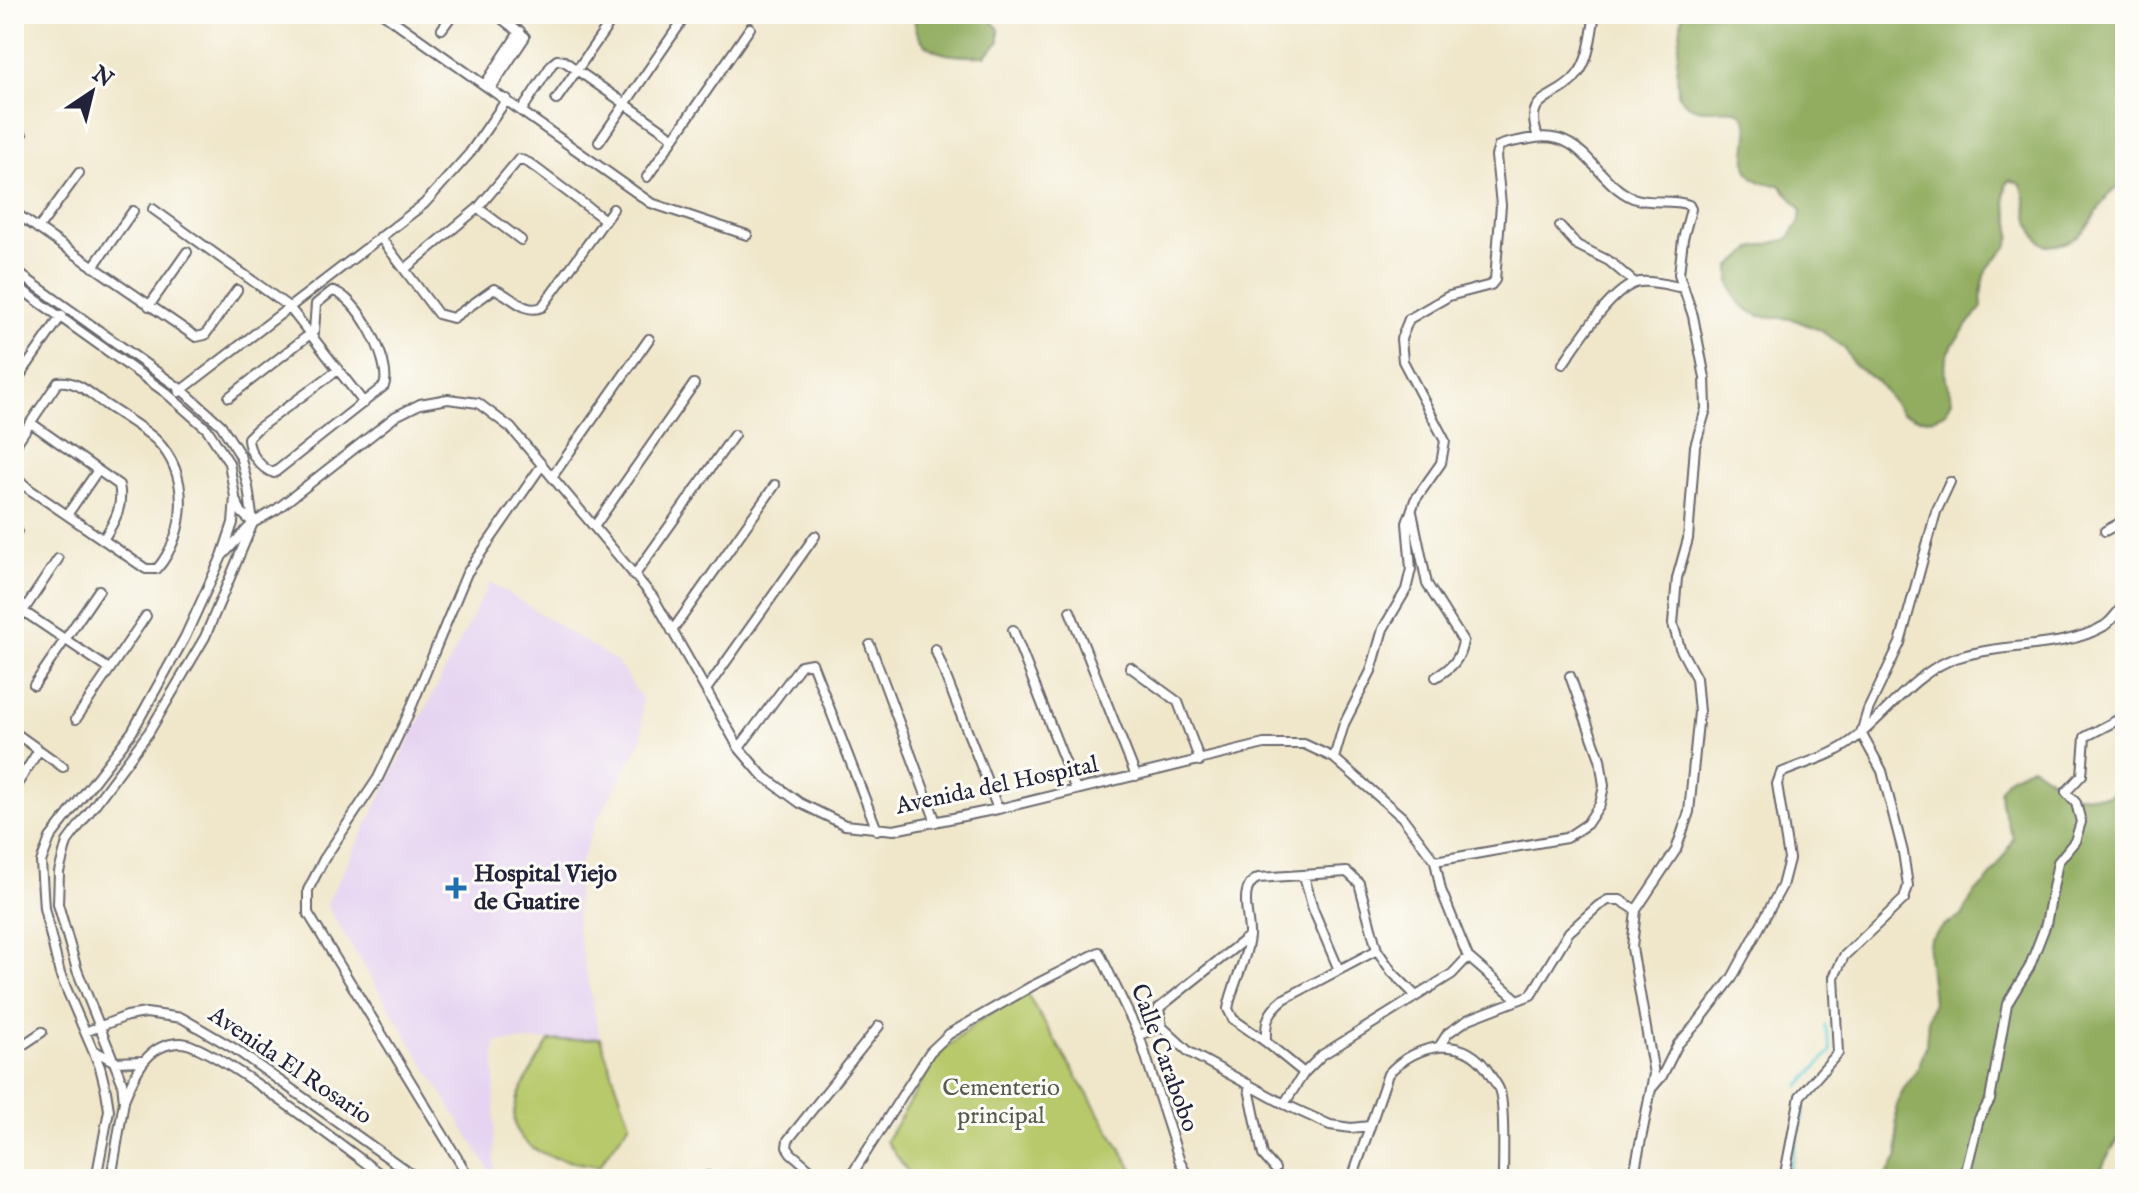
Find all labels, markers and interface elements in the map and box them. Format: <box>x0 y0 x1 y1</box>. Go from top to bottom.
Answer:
north arrow <box>52 52 132 132</box>
text: N <box>86 60 118 94</box>
street label: Avenida del Hospital <box>892 749 1102 823</box>
place label: Hospital Viejo de Guatire <box>474 859 617 918</box>
marker: Hospital Viejo de Guatire <box>445 877 467 899</box>
street label: Calle Carabobo <box>1123 980 1205 1136</box>
street label: Avenida El Rosario <box>201 999 378 1132</box>
park label: Cementerio principal <box>942 1073 1060 1132</box>

